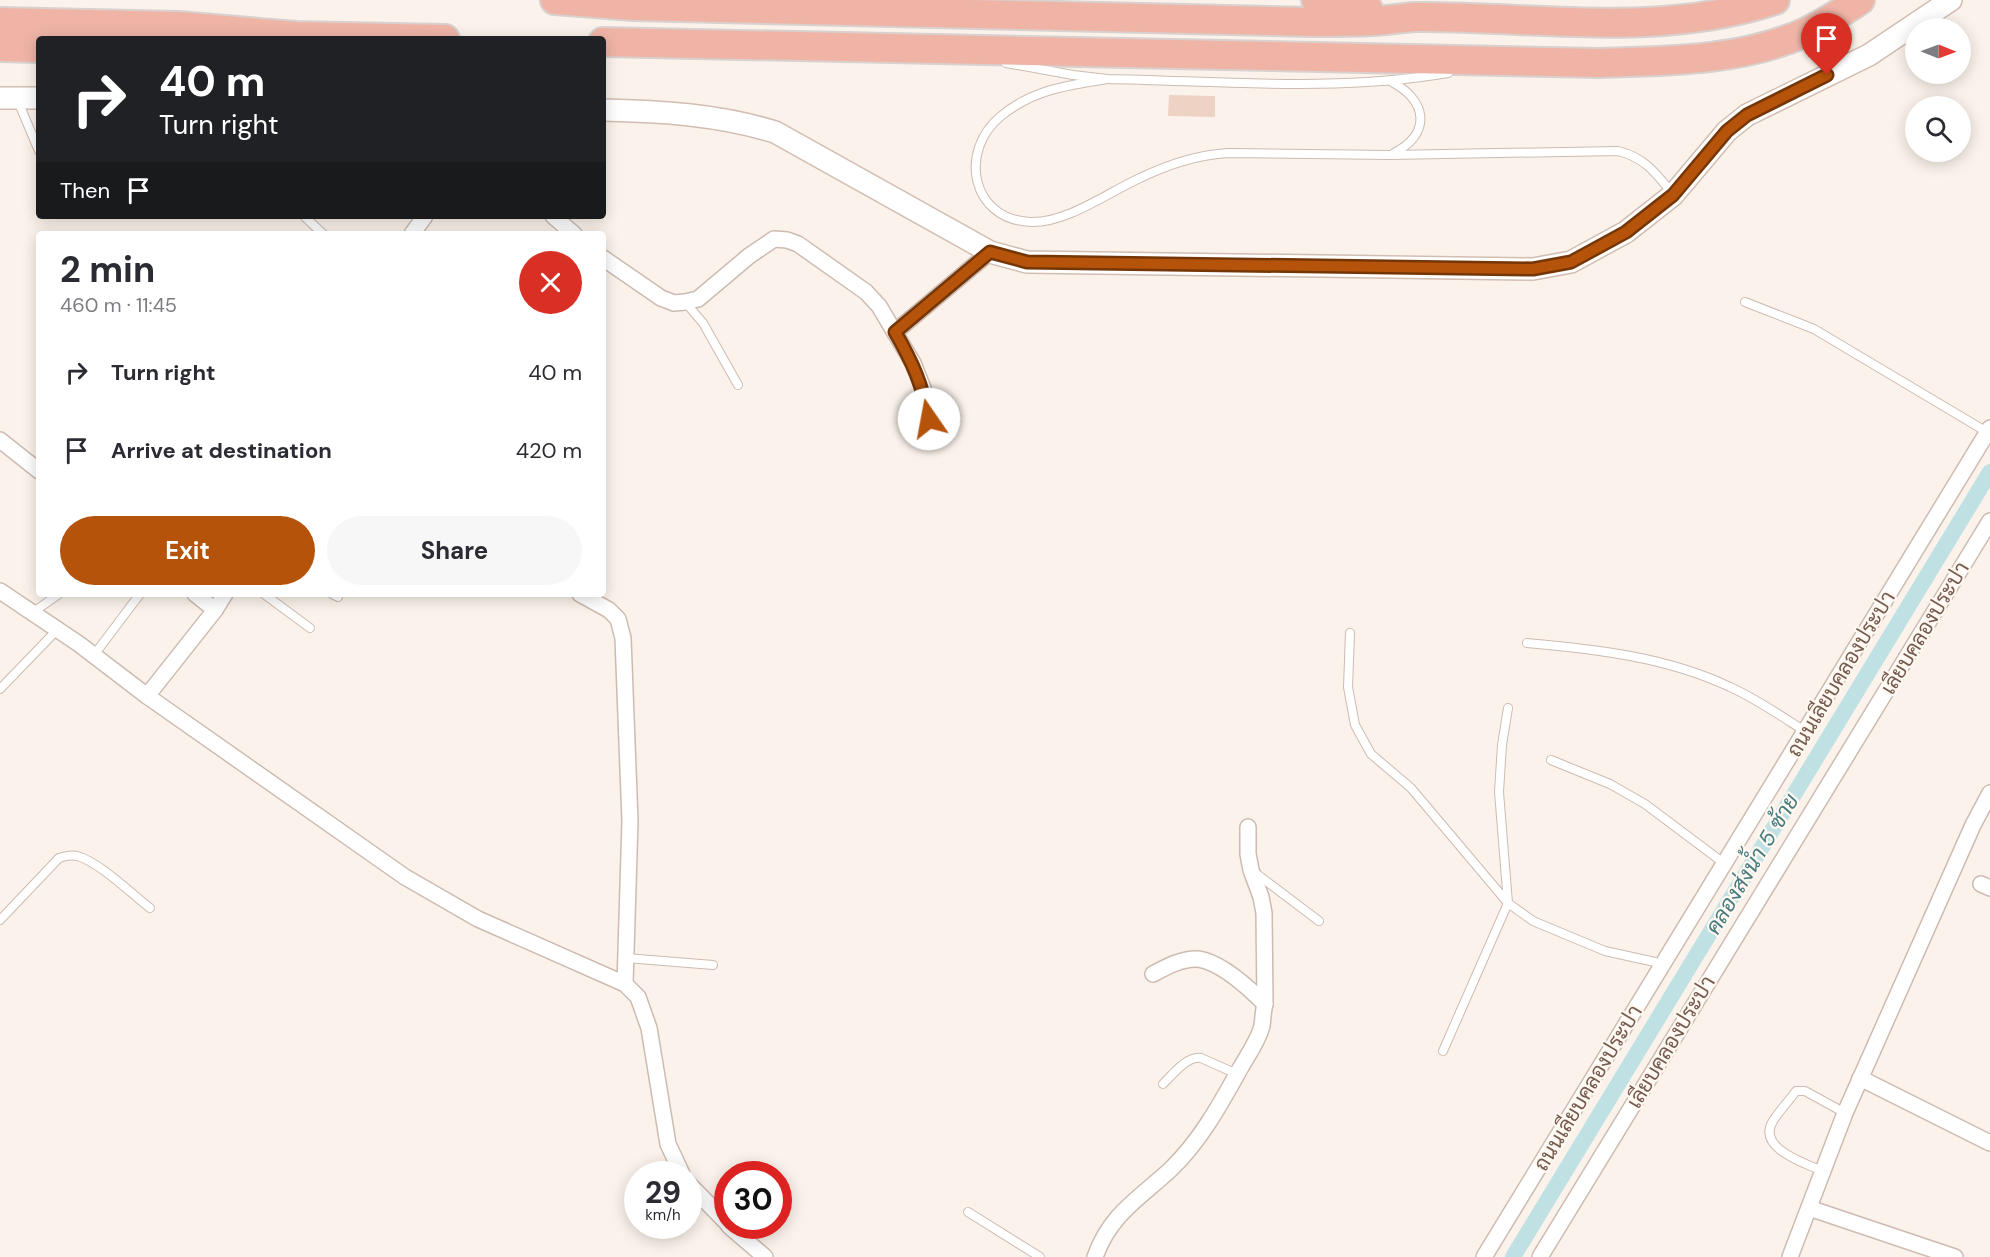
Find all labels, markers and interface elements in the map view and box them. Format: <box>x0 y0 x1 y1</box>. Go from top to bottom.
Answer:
pin <box>1801 13 1852 75</box>
north arrow <box>1905 18 1971 84</box>
map controls <box>1905 18 1971 162</box>
icon: arrive <box>1810 22 1843 55</box>
text: 40 m <box>159 54 265 109</box>
icon: right <box>60 60 138 138</box>
button: search <box>1905 96 1971 162</box>
text: Turn right <box>159 107 279 142</box>
icon: arrive <box>122 174 155 207</box>
text: Then <box>60 176 110 205</box>
text: 2 min <box>60 246 155 293</box>
button: close <box>519 251 582 314</box>
text: 460 m · 11:45 <box>60 292 177 318</box>
icon: right <box>60 356 93 389</box>
text: Turn right <box>111 358 216 387</box>
text: 40 m <box>528 358 582 387</box>
position arrow <box>897 387 961 451</box>
icon: arrive <box>60 434 93 467</box>
text: Arrive at destination <box>111 436 332 465</box>
text: 420 m <box>516 436 582 465</box>
button: Exit <box>60 516 315 585</box>
button: Share <box>327 516 582 585</box>
street label: เลียบคลองประปา <box>1874 556 1976 700</box>
street label: ถนนเลียบคลองประปา <box>1780 586 1902 762</box>
water label: คลองส่งน้ำ 5 ซ้าย <box>1694 785 1806 940</box>
street label: เลียบคลองประปา <box>1620 970 1722 1114</box>
street label: ถนนเลียบคลองประปา <box>1527 1000 1649 1176</box>
speed limit sign: 30 <box>714 1161 792 1239</box>
text: 29 <box>645 1173 681 1212</box>
text: km/h <box>645 1205 681 1225</box>

